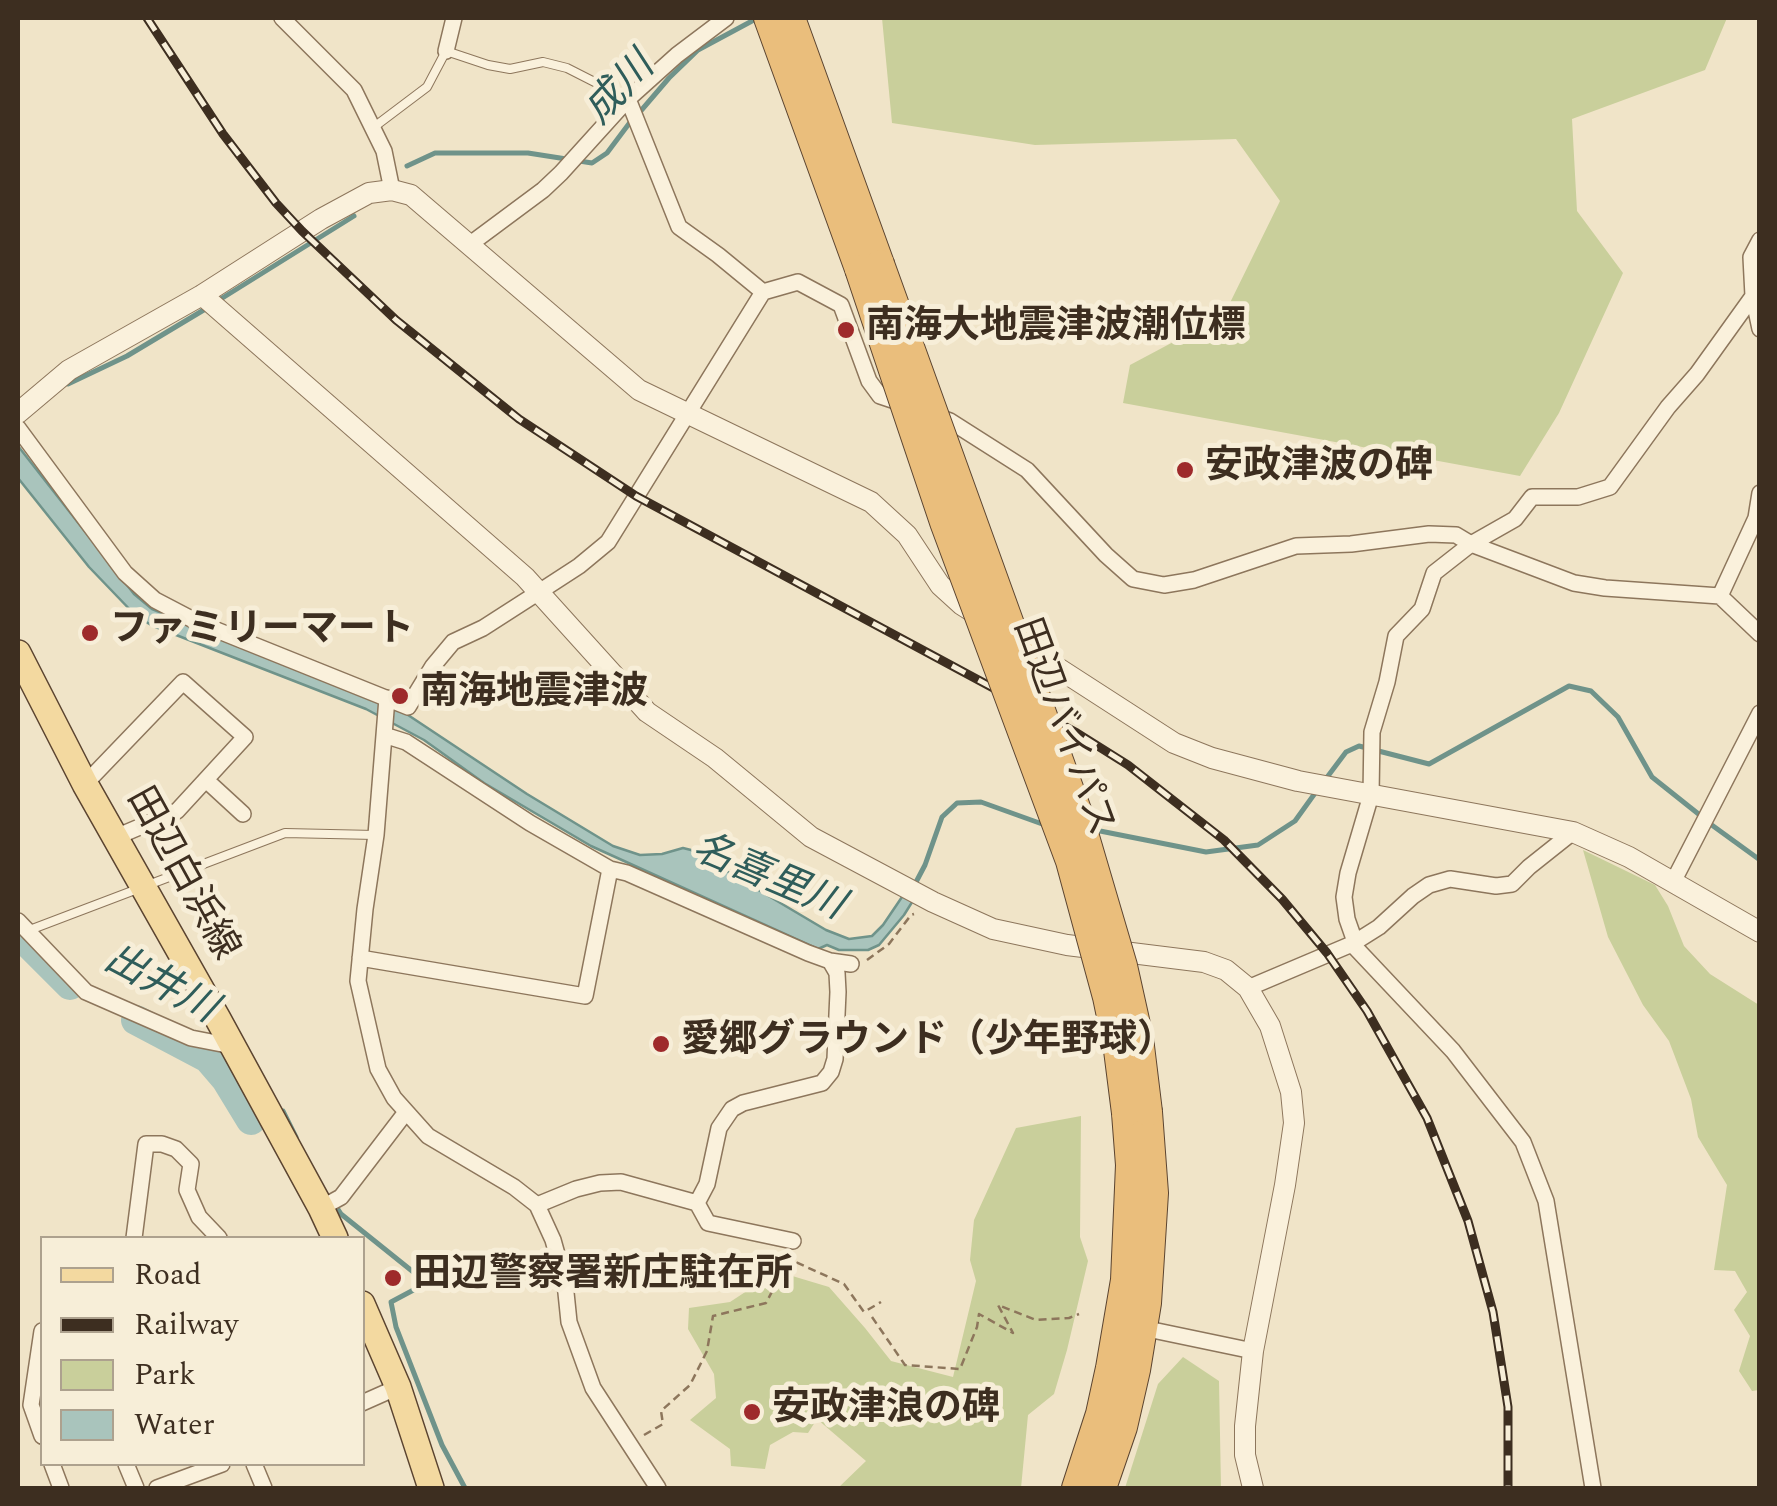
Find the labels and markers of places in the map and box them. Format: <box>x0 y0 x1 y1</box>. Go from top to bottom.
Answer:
place label: 南海大地震津波潮位標 <box>866 307 1246 353</box>
marker: 南海大地震津波潮位標 <box>835 319 857 341</box>
place label: 安政津波の碑 <box>1205 447 1433 493</box>
marker: 安政津波の碑 <box>1174 459 1196 481</box>
place label: ファミリーマート <box>110 610 414 656</box>
marker: ファミリーマート <box>79 622 101 644</box>
place label: 南海地震津波 <box>420 673 648 719</box>
marker: 南海地震津波 <box>389 685 411 707</box>
place label: 愛郷グラウンド（少年野球） <box>681 1021 1175 1067</box>
marker: 愛郷グラウンド（少年野球） <box>650 1033 672 1055</box>
place label: 田辺警察署新庄駐在所 <box>413 1255 793 1301</box>
marker: 田辺警察署新庄駐在所 <box>382 1267 404 1289</box>
place label: 安政津浪の碑 <box>772 1389 1000 1435</box>
marker: 安政津浪の碑 <box>741 1401 763 1423</box>

